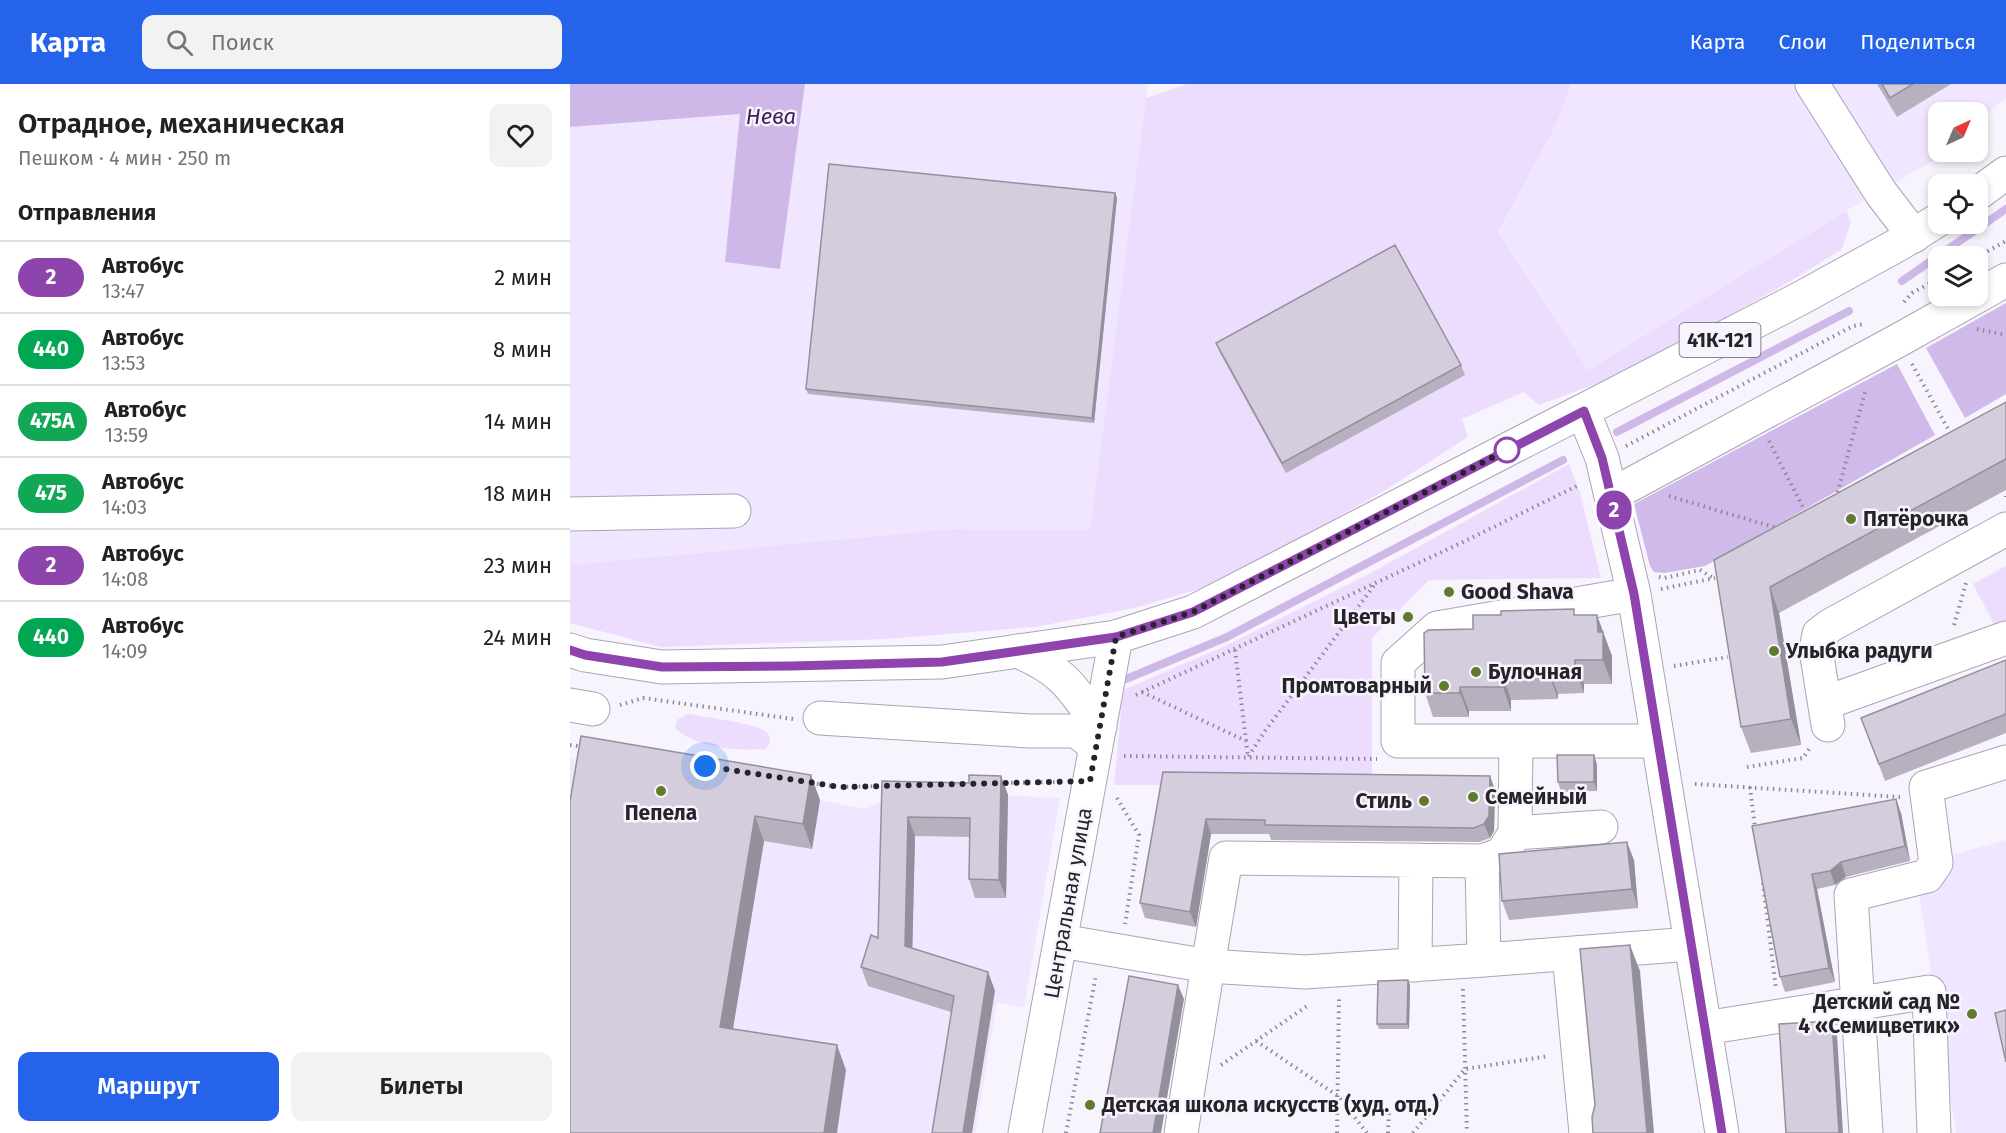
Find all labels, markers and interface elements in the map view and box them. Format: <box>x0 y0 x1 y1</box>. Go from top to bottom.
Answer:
search box <box>142 15 562 69</box>
text: Карта <box>30 26 106 59</box>
icon: search <box>163 26 196 59</box>
text: Поиск <box>211 29 274 56</box>
text: Карта <box>1690 29 1746 55</box>
text: Слои <box>1779 29 1827 55</box>
text: Поделиться <box>1860 29 1976 55</box>
north arrow <box>1928 102 1988 162</box>
map controls <box>1928 102 1988 306</box>
water label: Нева <box>746 103 796 130</box>
button: heart <box>489 104 552 167</box>
text: Отрадное, механическая <box>18 107 345 140</box>
text: Пешком · 4 мин · 250 m <box>18 146 231 170</box>
button: locate <box>1928 174 1988 234</box>
text: Отправления <box>18 199 156 226</box>
button: layers <box>1928 246 1988 306</box>
text: Автобус <box>102 252 184 279</box>
text: 2 <box>46 264 56 290</box>
text: 2 мин <box>494 264 552 291</box>
text: 13:47 <box>102 279 144 303</box>
road number: 41К-121 <box>1680 323 1760 357</box>
text: Автобус <box>102 324 184 351</box>
text: 440 <box>33 336 69 362</box>
text: 8 мин <box>493 336 552 363</box>
text: 13:53 <box>102 351 145 375</box>
text: Автобус <box>105 396 186 423</box>
text: 475А <box>30 408 75 434</box>
text: 14 мин <box>484 408 552 435</box>
text: 13:59 <box>105 423 148 447</box>
unlabelled marker <box>1494 437 1520 463</box>
text: Автобус <box>102 468 184 495</box>
text: 475 <box>35 480 67 506</box>
text: 18 мин <box>484 480 552 507</box>
line badge: 2 <box>1594 490 1634 530</box>
text: 14:03 <box>102 495 147 519</box>
text: 2 <box>1609 497 1619 523</box>
place label: Пятёрочка <box>1863 506 1969 532</box>
marker: Пятёрочка <box>1844 512 1858 526</box>
text: Автобус <box>102 540 184 567</box>
text: 2 <box>46 552 56 578</box>
text: 23 мин <box>483 552 552 579</box>
text: 14:08 <box>102 567 148 591</box>
place label: Good Shava <box>1461 579 1574 605</box>
marker: Good Shava <box>1442 585 1456 599</box>
place label: Цветы <box>1333 604 1396 630</box>
marker: Цветы <box>1401 610 1415 624</box>
text: Автобус <box>102 612 184 639</box>
text: 440 <box>33 624 69 650</box>
text: 24 мин <box>483 624 552 651</box>
place label: Улыбка радуги <box>1785 638 1933 664</box>
text: 14:09 <box>102 639 148 663</box>
marker: Улыбка радуги <box>1767 644 1781 658</box>
place label: Булочная <box>1488 659 1582 685</box>
marker: Булочная <box>1469 665 1483 679</box>
place label: Промтоварный <box>1282 673 1432 699</box>
marker: Промтоварный <box>1437 679 1451 693</box>
your location <box>690 751 720 781</box>
marker: Пепела <box>654 784 668 798</box>
place label: Семейный <box>1485 784 1587 810</box>
place label: Стиль <box>1356 788 1412 814</box>
marker: Семейный <box>1466 790 1480 804</box>
marker: Стиль <box>1417 794 1431 808</box>
place label: Пепела <box>625 800 697 826</box>
street label: Центральная улица <box>1038 805 1098 1001</box>
place label: Детский сад № 4 «Семицветик» <box>1798 989 1960 1039</box>
marker: Детский сад № 4 «Семицветик» <box>1965 1007 1979 1021</box>
button: Маршрут <box>18 1052 279 1121</box>
button: Билеты <box>291 1052 552 1121</box>
place label: Детская школа искусств (худ. отд.) <box>1101 1092 1439 1118</box>
marker: Детская школа искусств (худ. отд.) <box>1083 1098 1097 1112</box>

